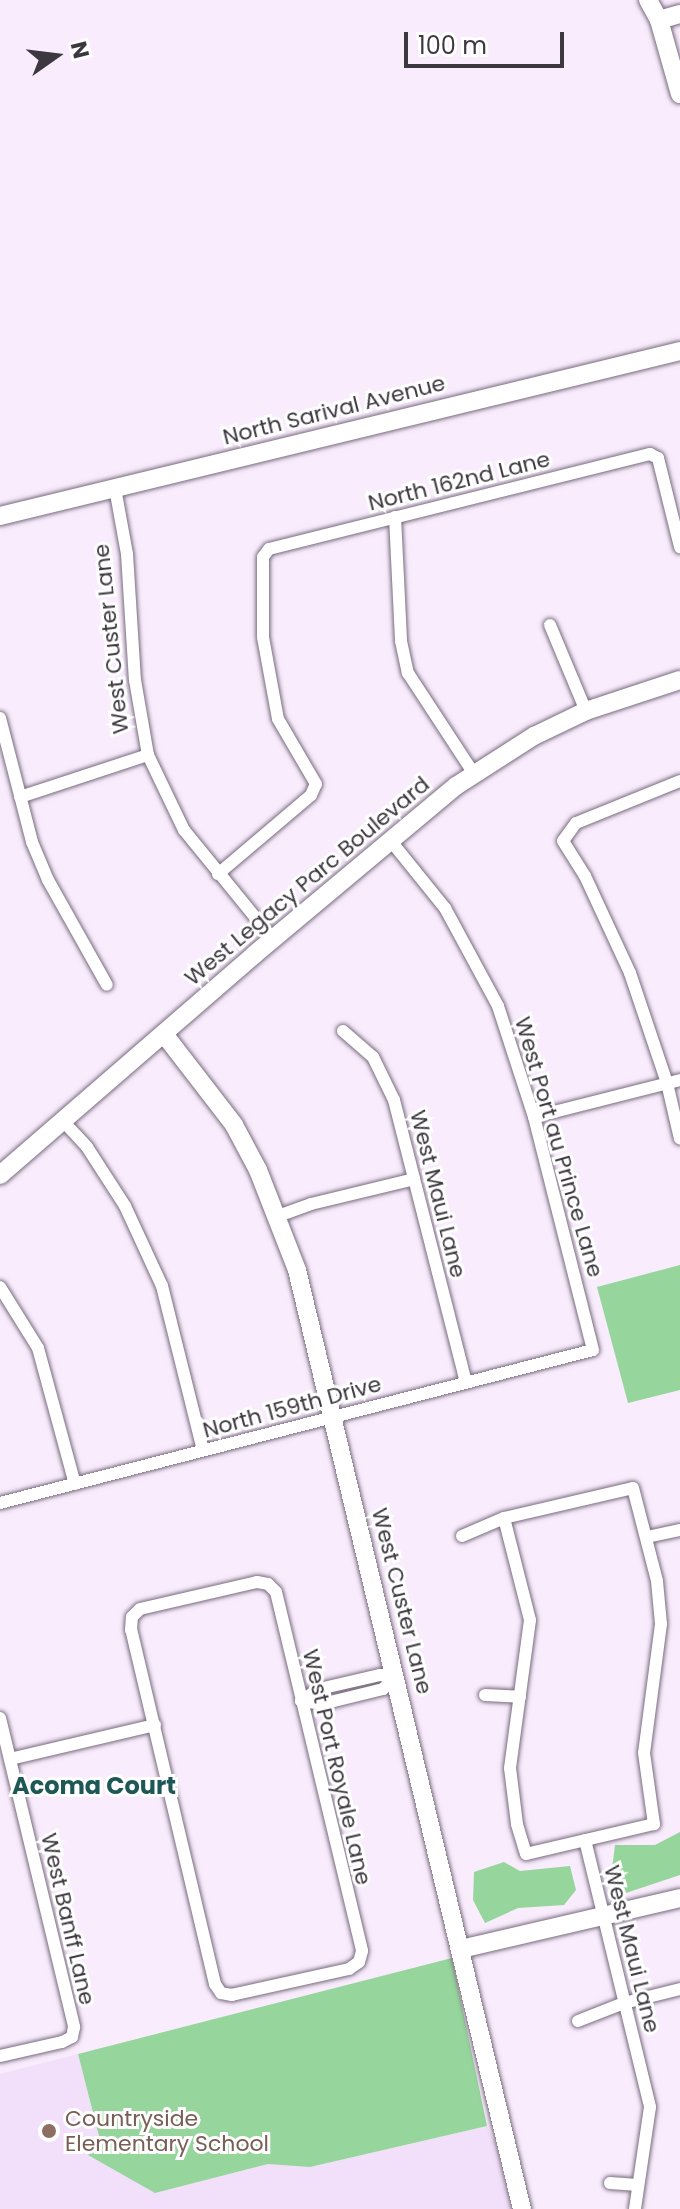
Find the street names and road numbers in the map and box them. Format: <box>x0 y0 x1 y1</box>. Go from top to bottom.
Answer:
street label: North Sarival Avenue <box>220 370 448 450</box>
street label: North 162nd Lane <box>365 446 553 516</box>
street label: West Custer Lane <box>88 543 134 735</box>
street label: West Legacy Parc Boulevard <box>179 771 435 991</box>
street label: West Port au Prince Lane <box>509 1014 609 1280</box>
street label: West Maui Lane <box>404 1107 472 1281</box>
street label: North 159th Drive <box>200 1370 384 1444</box>
street label: West Custer Lane <box>366 1505 438 1697</box>
street label: West Port Royale Lane <box>297 1647 377 1887</box>
street label: West Banff Lane <box>35 1831 101 2007</box>
street label: West Maui Lane <box>598 1862 666 2036</box>

